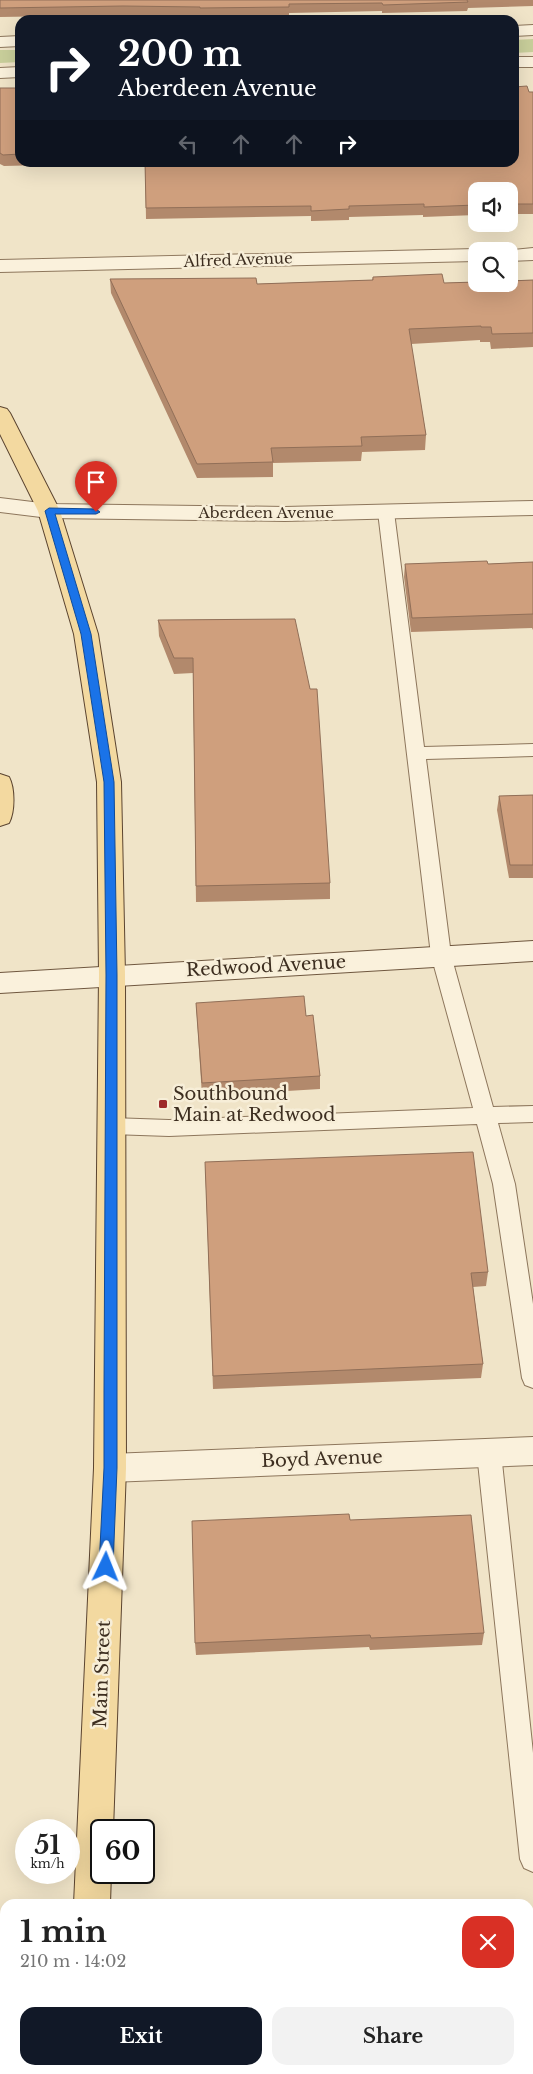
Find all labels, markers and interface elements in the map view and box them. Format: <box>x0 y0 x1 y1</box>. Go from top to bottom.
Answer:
text: 200 m <box>118 32 242 75</box>
icon: right <box>35 35 100 100</box>
text: Aberdeen Avenue <box>118 75 317 102</box>
icon: left <box>174 130 202 158</box>
icon: ahead <box>227 130 255 158</box>
icon: ahead <box>280 130 308 158</box>
icon: right <box>333 130 361 158</box>
map controls <box>468 182 518 292</box>
button: sound <box>468 182 518 232</box>
button: search <box>468 242 518 292</box>
street label: Alfred Avenue <box>182 248 293 271</box>
pin <box>75 461 117 512</box>
icon: arrive <box>82 468 110 496</box>
street label: Aberdeen Avenue <box>197 503 334 522</box>
street label: Redwood Avenue <box>185 951 347 981</box>
place label: Southbound Main at Redwood <box>173 1083 335 1126</box>
marker: Southbound Main at Redwood <box>157 1098 169 1110</box>
street label: Boyd Avenue <box>261 1446 383 1472</box>
position arrow <box>79 1540 131 1592</box>
street label: Main Street <box>89 1620 115 1728</box>
speed limit sign: 60 <box>90 1819 155 1884</box>
text: 51 <box>35 1830 60 1861</box>
text: km/h <box>30 1856 65 1871</box>
text: 1 min <box>20 1913 107 1950</box>
button: close <box>462 1916 514 1968</box>
text: 210 m · 14:02 <box>20 1951 126 1971</box>
button: Exit <box>20 2007 262 2065</box>
button: Share <box>272 2007 514 2065</box>

